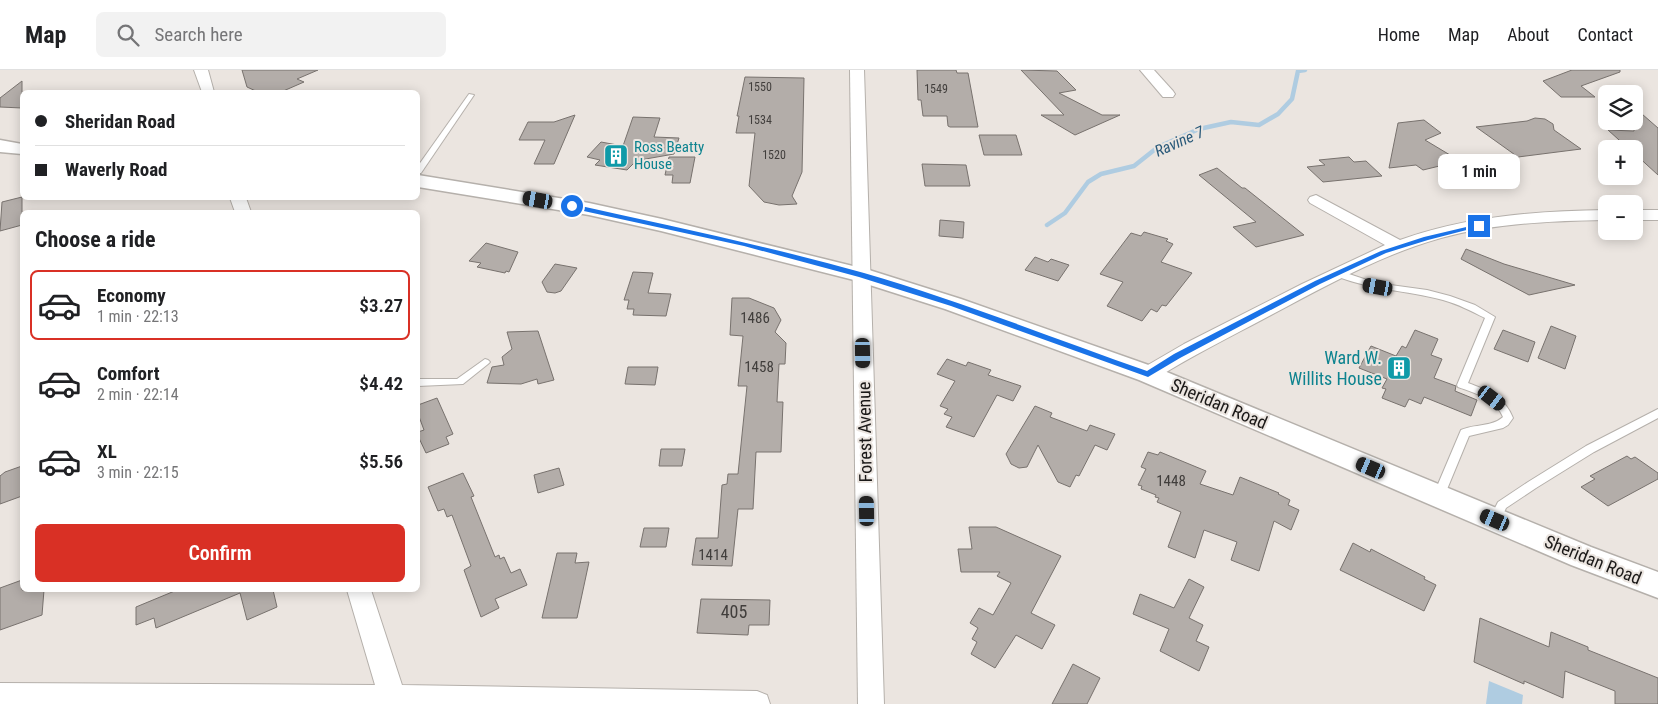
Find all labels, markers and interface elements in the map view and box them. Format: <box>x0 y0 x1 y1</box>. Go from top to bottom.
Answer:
search box <box>96 12 446 57</box>
text: Map <box>25 21 66 49</box>
icon: search <box>114 21 142 49</box>
text: Search here <box>154 23 243 46</box>
text: Home <box>1378 24 1420 45</box>
text: Map <box>1448 24 1479 45</box>
text: About <box>1507 24 1549 45</box>
text: Contact <box>1577 24 1633 45</box>
house number: 1550 <box>748 80 772 94</box>
house number: 1549 <box>924 82 948 96</box>
map controls <box>1598 85 1643 240</box>
button: layers <box>1598 85 1643 130</box>
text: Sheridan Road <box>65 110 175 133</box>
house number: 1534 <box>748 113 772 127</box>
water label: Ravine 7 <box>1152 122 1208 161</box>
place label: Ross Beatty House <box>634 138 704 173</box>
button: + <box>1598 140 1643 185</box>
building icon: Ross Beatty House <box>603 143 629 169</box>
house number: 1520 <box>762 148 786 162</box>
callout: 1 min <box>1438 154 1520 188</box>
text: Waverly Road <box>65 158 168 181</box>
text: 1 min <box>1461 162 1497 181</box>
car <box>521 190 554 210</box>
route start <box>561 195 583 217</box>
button: − <box>1598 195 1643 240</box>
route end <box>1468 215 1490 237</box>
text: Choose a ride <box>35 227 156 252</box>
car <box>1361 277 1394 297</box>
icon: car <box>37 283 82 328</box>
text: Economy <box>97 284 166 307</box>
text: $3.27 <box>359 294 403 317</box>
text: 1 min · 22:13 <box>97 307 179 326</box>
house number: 1486 <box>740 309 770 327</box>
car <box>855 338 870 368</box>
place label: Ward W. Willits House <box>1289 347 1382 389</box>
building icon: Ward W. Willits House <box>1386 355 1412 381</box>
house number: 1458 <box>744 358 774 376</box>
icon: car <box>37 361 82 406</box>
text: Comfort <box>97 362 160 385</box>
text: $4.42 <box>359 372 403 395</box>
street label: Sheridan Road <box>1168 374 1271 433</box>
street label: Forest Avenue <box>853 381 876 483</box>
car <box>1475 383 1508 413</box>
text: 2 min · 22:14 <box>97 385 179 404</box>
icon: car <box>37 439 82 484</box>
text: XL <box>97 440 117 463</box>
text: $5.56 <box>359 450 403 473</box>
car <box>1354 455 1387 481</box>
text: 3 min · 22:15 <box>97 463 179 482</box>
house number: 1448 <box>1156 472 1186 490</box>
car <box>859 496 874 526</box>
car <box>1478 507 1511 533</box>
button: Confirm <box>35 524 405 582</box>
street label: Sheridan Road <box>1542 531 1645 588</box>
house number: 1414 <box>698 546 728 564</box>
house number: 405 <box>721 601 747 622</box>

